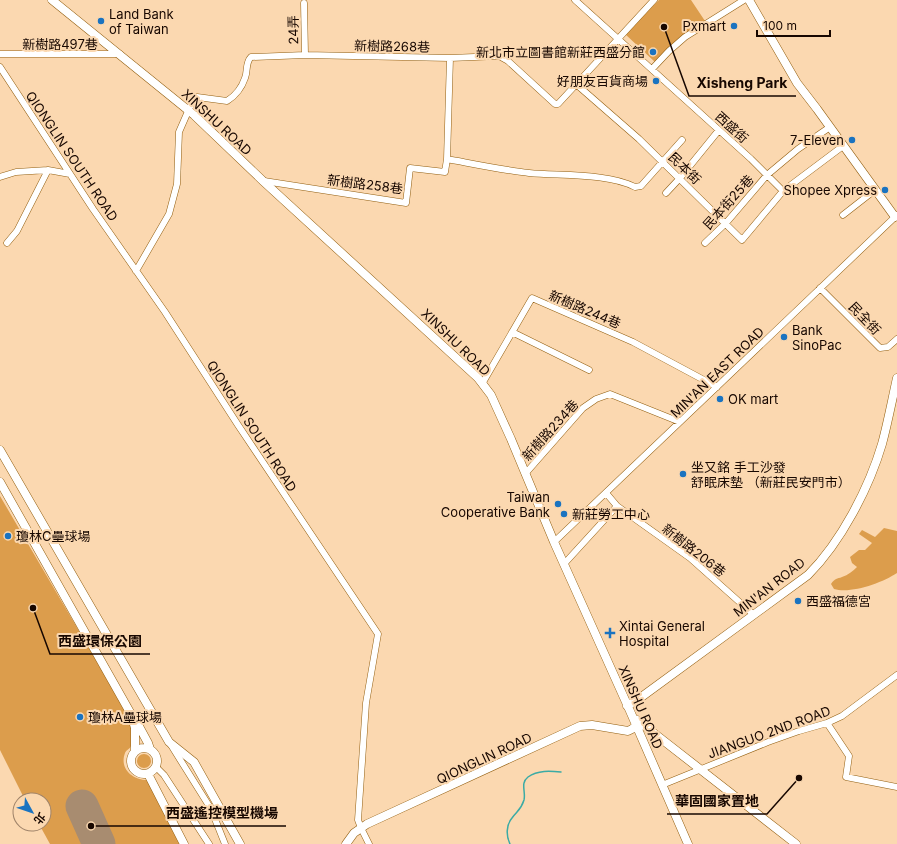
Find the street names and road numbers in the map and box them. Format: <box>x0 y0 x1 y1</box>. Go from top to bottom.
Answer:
street label: 24弄 <box>285 15 301 45</box>
street label: 新樹路497巷 <box>22 36 98 52</box>
street label: 新樹路268巷 <box>354 37 430 55</box>
street label: XINSHU ROAD <box>179 86 255 158</box>
street label: QIONGLIN SOUTH ROAD <box>23 88 121 224</box>
street label: 西盛街 <box>712 108 752 146</box>
street label: 民本街 <box>665 149 705 187</box>
street label: 新樹路258巷 <box>326 171 404 197</box>
street label: 民本街25巷 <box>699 171 757 233</box>
street label: 新樹路244巷 <box>547 287 623 331</box>
street label: 民全街 <box>846 298 884 338</box>
street label: XINSHU ROAD <box>418 305 494 379</box>
street label: MIN'AN EAST ROAD <box>667 323 767 421</box>
street label: QIONGLIN SOUTH ROAD <box>204 357 300 495</box>
street label: 新樹路234巷 <box>519 396 581 464</box>
street label: 新樹路206巷 <box>659 520 729 580</box>
street label: MIN'AN ROAD <box>730 554 808 620</box>
street label: XINSHU ROAD <box>615 663 667 751</box>
street label: JIANGUO 2ND ROAD <box>705 702 833 762</box>
street label: QIONGLIN ROAD <box>434 729 534 787</box>

